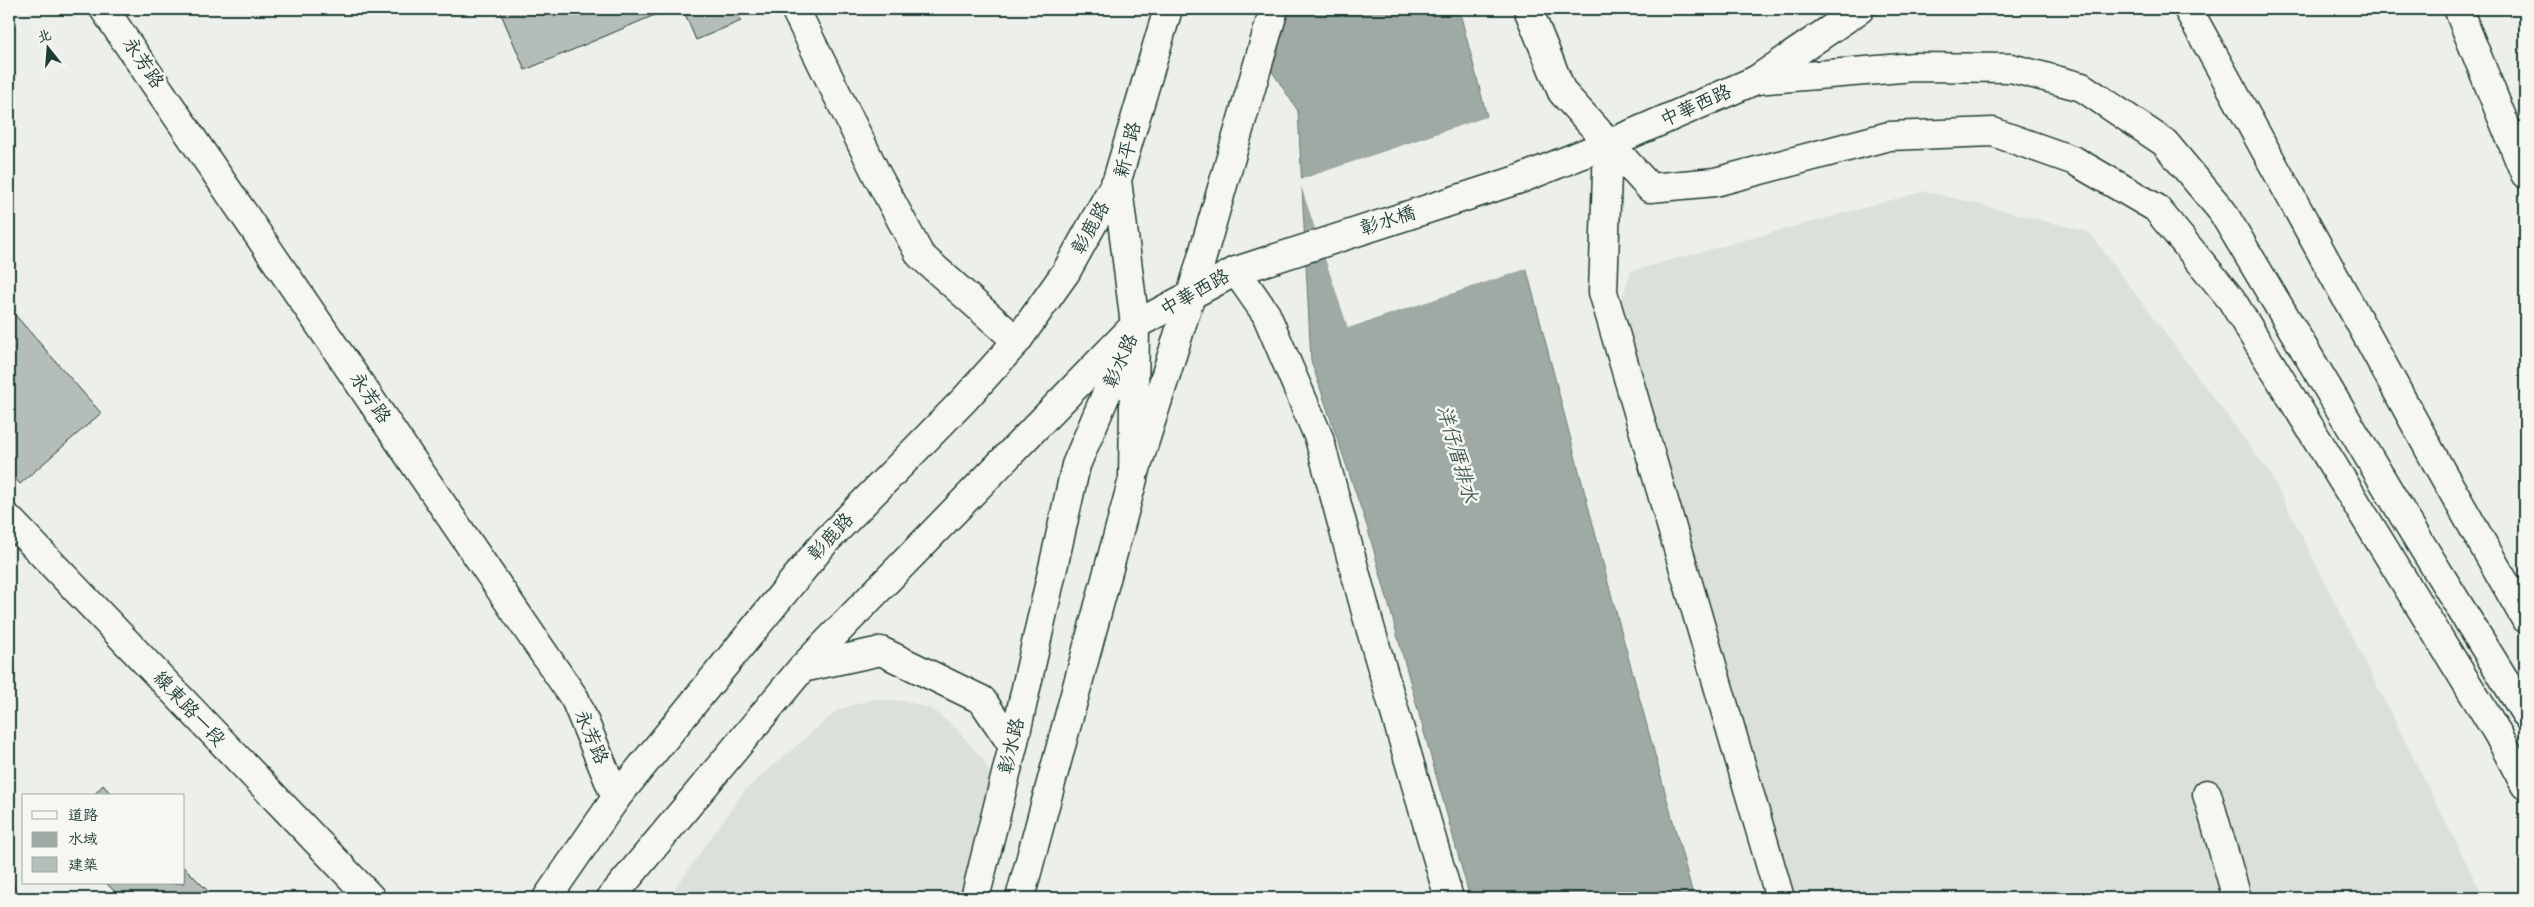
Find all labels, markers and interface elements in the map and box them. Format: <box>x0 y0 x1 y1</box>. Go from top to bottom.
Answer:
north arrow <box>22 22 72 72</box>
text: 北 <box>35 25 54 48</box>
street label: 永芳路 <box>116 32 170 94</box>
street label: 中華西路 <box>1656 78 1736 134</box>
street label: 新平路 <box>1108 119 1148 181</box>
street label: 彰鹿路 <box>1065 197 1117 259</box>
street label: 彰水橋 <box>1357 199 1419 243</box>
street label: 中華西路 <box>1155 263 1235 323</box>
street label: 彰水路 <box>1097 329 1145 393</box>
street label: 永芳路 <box>343 367 397 429</box>
water label: 洋仔厝排水 <box>1430 402 1485 507</box>
street label: 彰鹿路 <box>802 507 860 567</box>
street label: 線東路一段 <box>147 665 231 753</box>
street label: 永芳路 <box>567 705 615 769</box>
street label: 彰水路 <box>992 715 1032 777</box>
legend <box>22 794 185 884</box>
text: 道路 <box>68 805 98 826</box>
text: 水域 <box>68 829 98 850</box>
text: 建築 <box>68 855 98 876</box>

